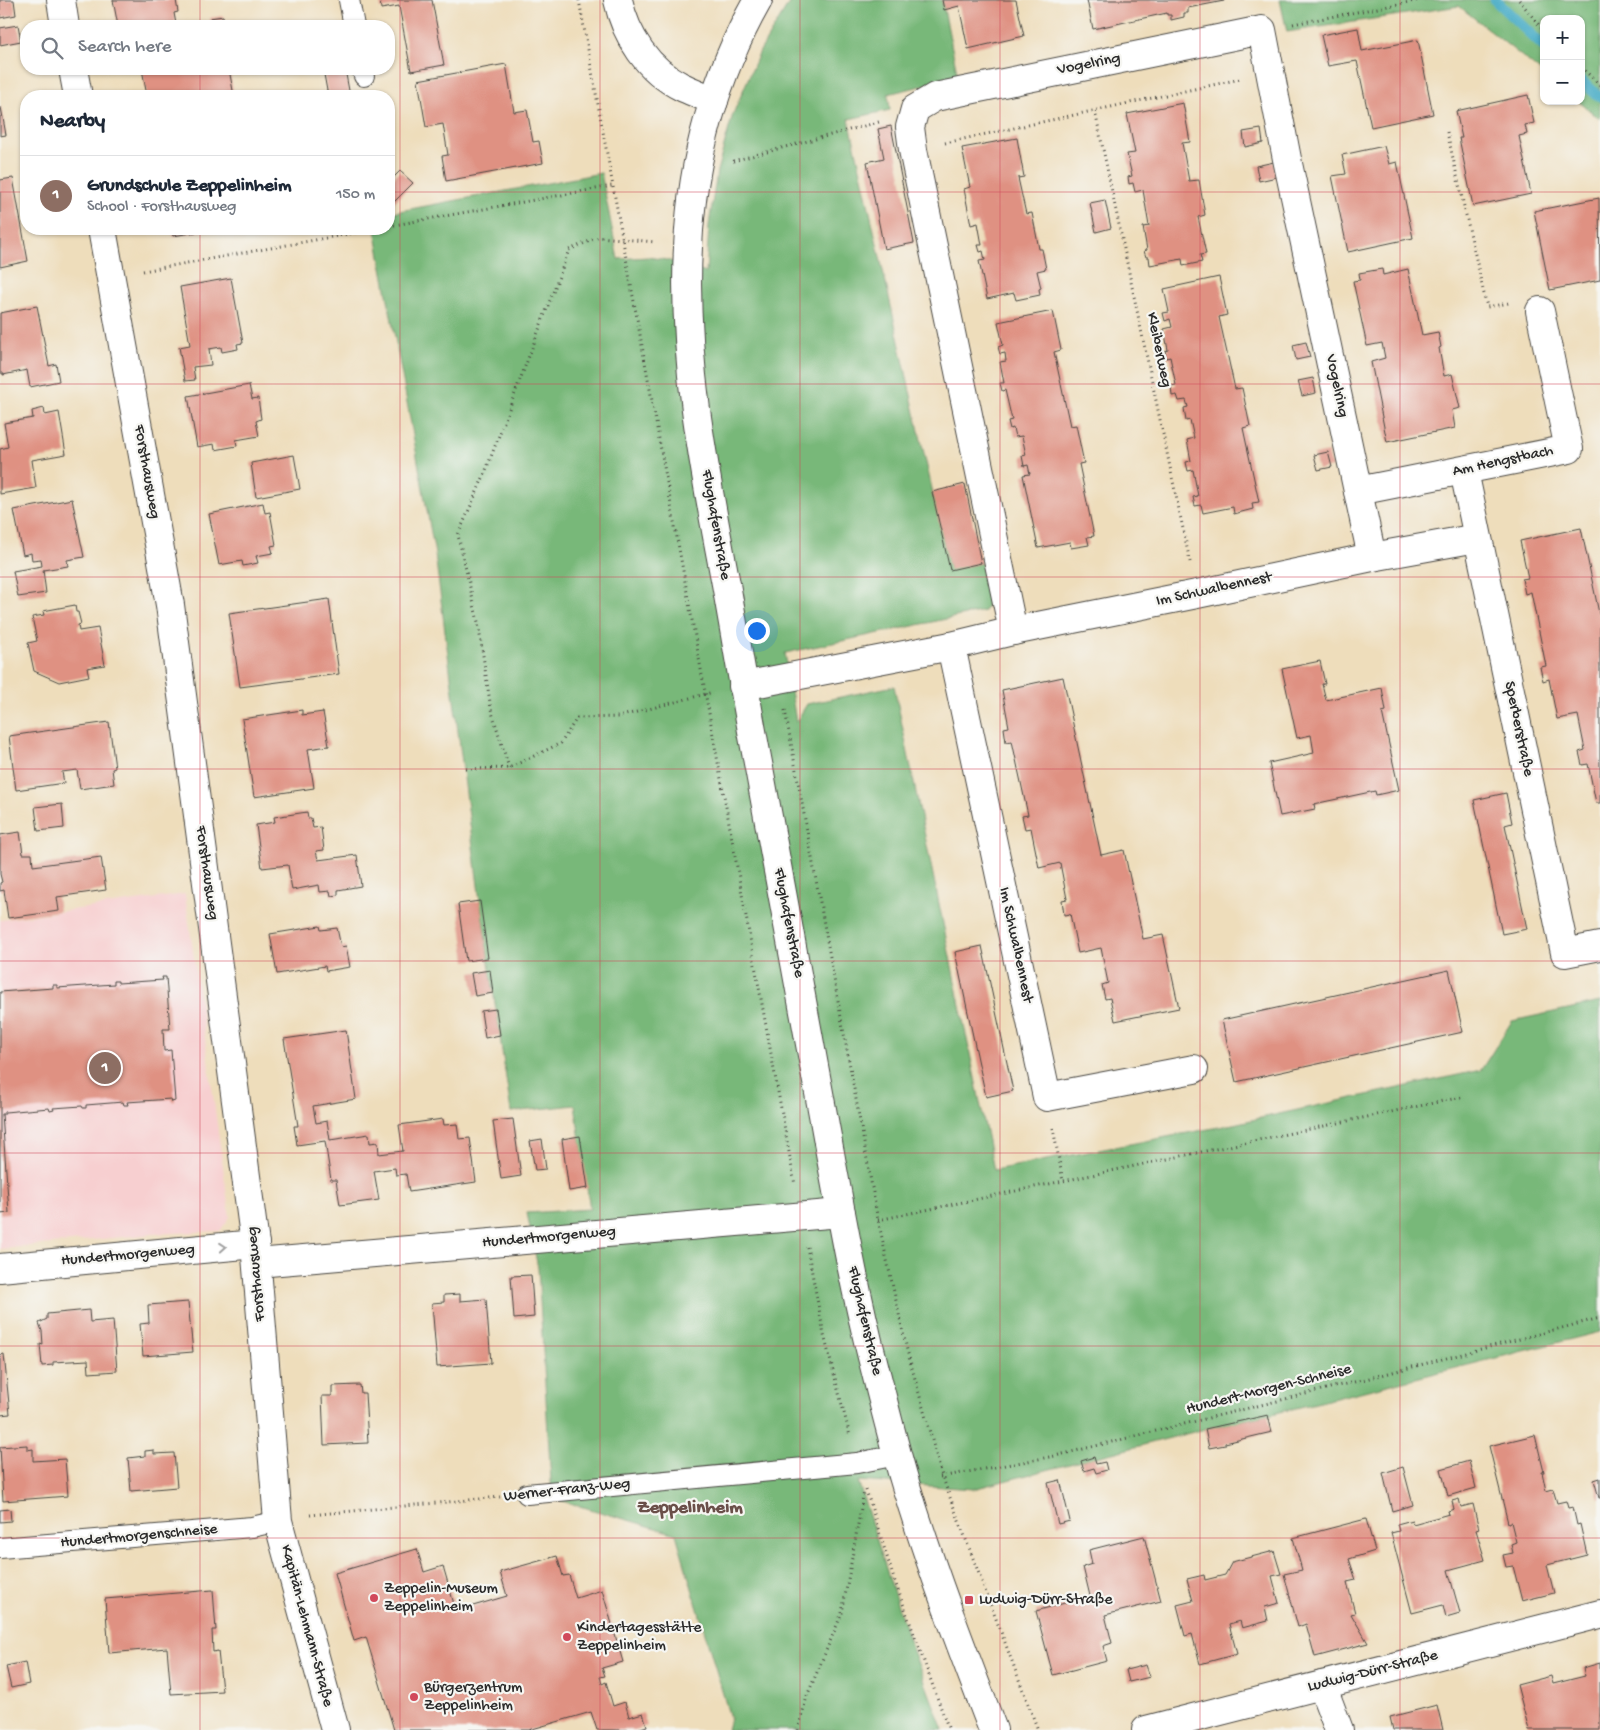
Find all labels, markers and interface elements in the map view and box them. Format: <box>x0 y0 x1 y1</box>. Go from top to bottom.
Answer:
map controls <box>1540 15 1585 105</box>
button: + <box>1540 15 1585 60</box>
search box <box>20 20 395 75</box>
icon: search <box>38 34 66 62</box>
text: Search here <box>78 36 172 59</box>
street label: Vogelring <box>1055 50 1122 81</box>
button: − <box>1540 60 1585 105</box>
text: Nearby <box>40 110 105 135</box>
text: Grundschule Zeppelinheim <box>87 175 291 198</box>
text: 1 <box>53 186 59 205</box>
text: 150 m <box>336 186 375 205</box>
text: School · Forsthausweg <box>87 198 236 217</box>
street label: Kleiberweg <box>1141 311 1175 389</box>
street label: Vogelring <box>1320 352 1352 419</box>
street label: Forsthausweg <box>128 422 164 521</box>
street label: Am Hengstbach <box>1451 442 1555 482</box>
street label: Flughafenstraße <box>696 467 734 582</box>
street label: Im Schwalbennest <box>1154 568 1275 612</box>
your location <box>744 618 770 644</box>
street label: Sperberstraße <box>1499 680 1537 779</box>
street label: Forsthausweg <box>190 824 222 921</box>
street label: Flughafenstraße <box>768 865 808 980</box>
street label: Im Schwalbennest <box>993 885 1037 1006</box>
pin: 1 <box>89 1049 121 1087</box>
street label: Hundertmorgenweg <box>481 1223 617 1253</box>
street label: Forsthausweg <box>243 1226 271 1323</box>
street label: Hundertmorgenweg <box>60 1241 196 1271</box>
one-way arrow <box>219 1242 227 1253</box>
street label: Flughafenstraße <box>842 1264 886 1378</box>
street label: Hundert-Morgen-Schneise <box>1185 1360 1354 1420</box>
street label: Werner-Franz-Weg <box>503 1475 631 1507</box>
district label: Zeppelinheim <box>637 1497 743 1520</box>
street label: Hundertmorgenschneise <box>60 1521 219 1553</box>
street label: Kapitän-Lehmann-Straße <box>275 1543 337 1710</box>
place label: Zeppelin-Museum Zeppelinheim <box>384 1580 499 1617</box>
place label: Ludwig-Dürr-Straße <box>979 1591 1113 1610</box>
marker: Zeppelin-Museum Zeppelinheim <box>368 1592 380 1604</box>
marker: Ludwig-Dürr-Straße <box>963 1594 975 1606</box>
place label: Kindertagesstätte Zeppelinheim <box>577 1619 702 1656</box>
marker: Kindertagesstätte Zeppelinheim <box>561 1631 573 1643</box>
street label: Ludwig-Dürr-Straße <box>1306 1646 1441 1697</box>
place label: Bürgerzentrum Zeppelinheim <box>423 1679 523 1716</box>
marker: Bürgerzentrum Zeppelinheim <box>408 1691 420 1703</box>

